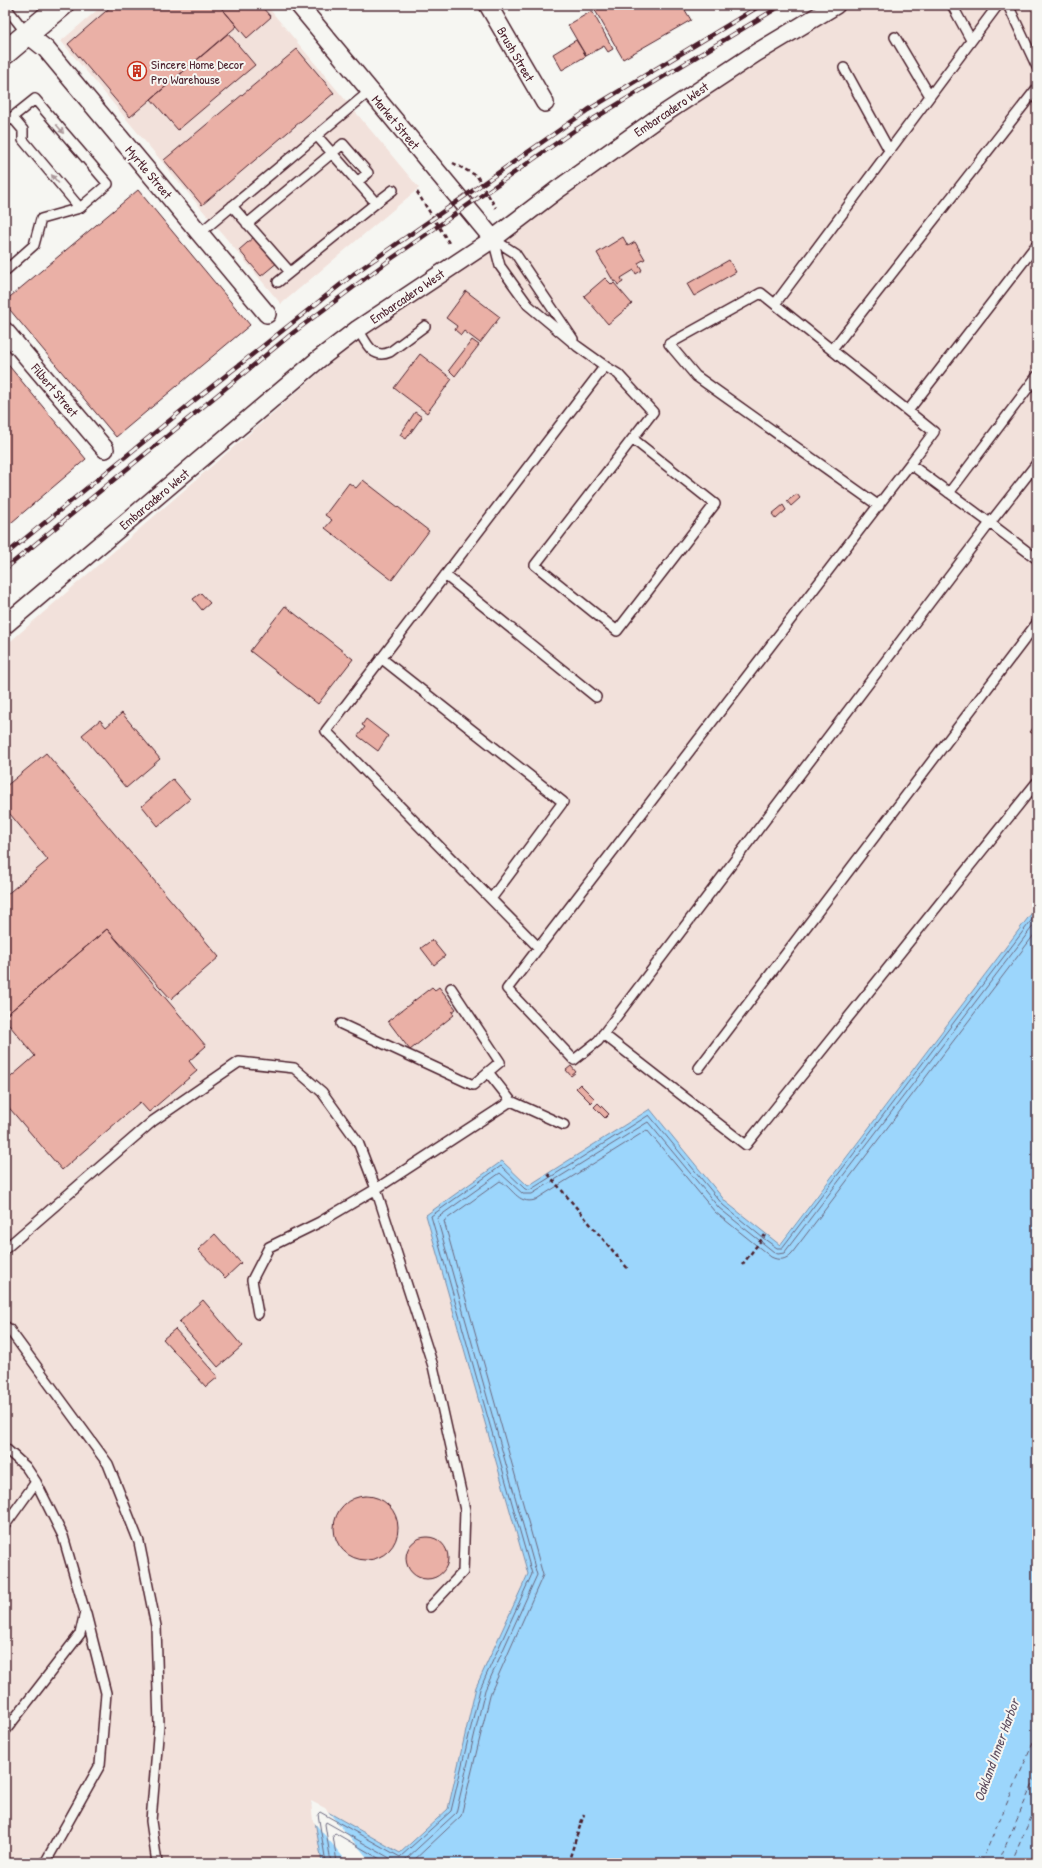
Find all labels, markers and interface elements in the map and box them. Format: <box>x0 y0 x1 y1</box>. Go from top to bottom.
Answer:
street label: Brush Street <box>493 23 539 85</box>
place label: Sincere Home Decor Pro Warehouse <box>151 55 244 88</box>
building icon: Sincere Home Decor Pro Warehouse <box>126 60 148 82</box>
street label: Embarcadero West <box>630 77 712 141</box>
street label: Market Street <box>368 91 424 154</box>
one-way arrow <box>56 123 65 134</box>
street label: Myrtle Street <box>121 141 177 203</box>
one-way arrow <box>51 173 60 184</box>
street label: Embarcadero West <box>366 264 448 328</box>
street label: Filbert Street <box>27 359 83 421</box>
street label: Embarcadero West <box>115 464 193 534</box>
water label: Oakland Inner Harbor <box>969 1695 1024 1804</box>

